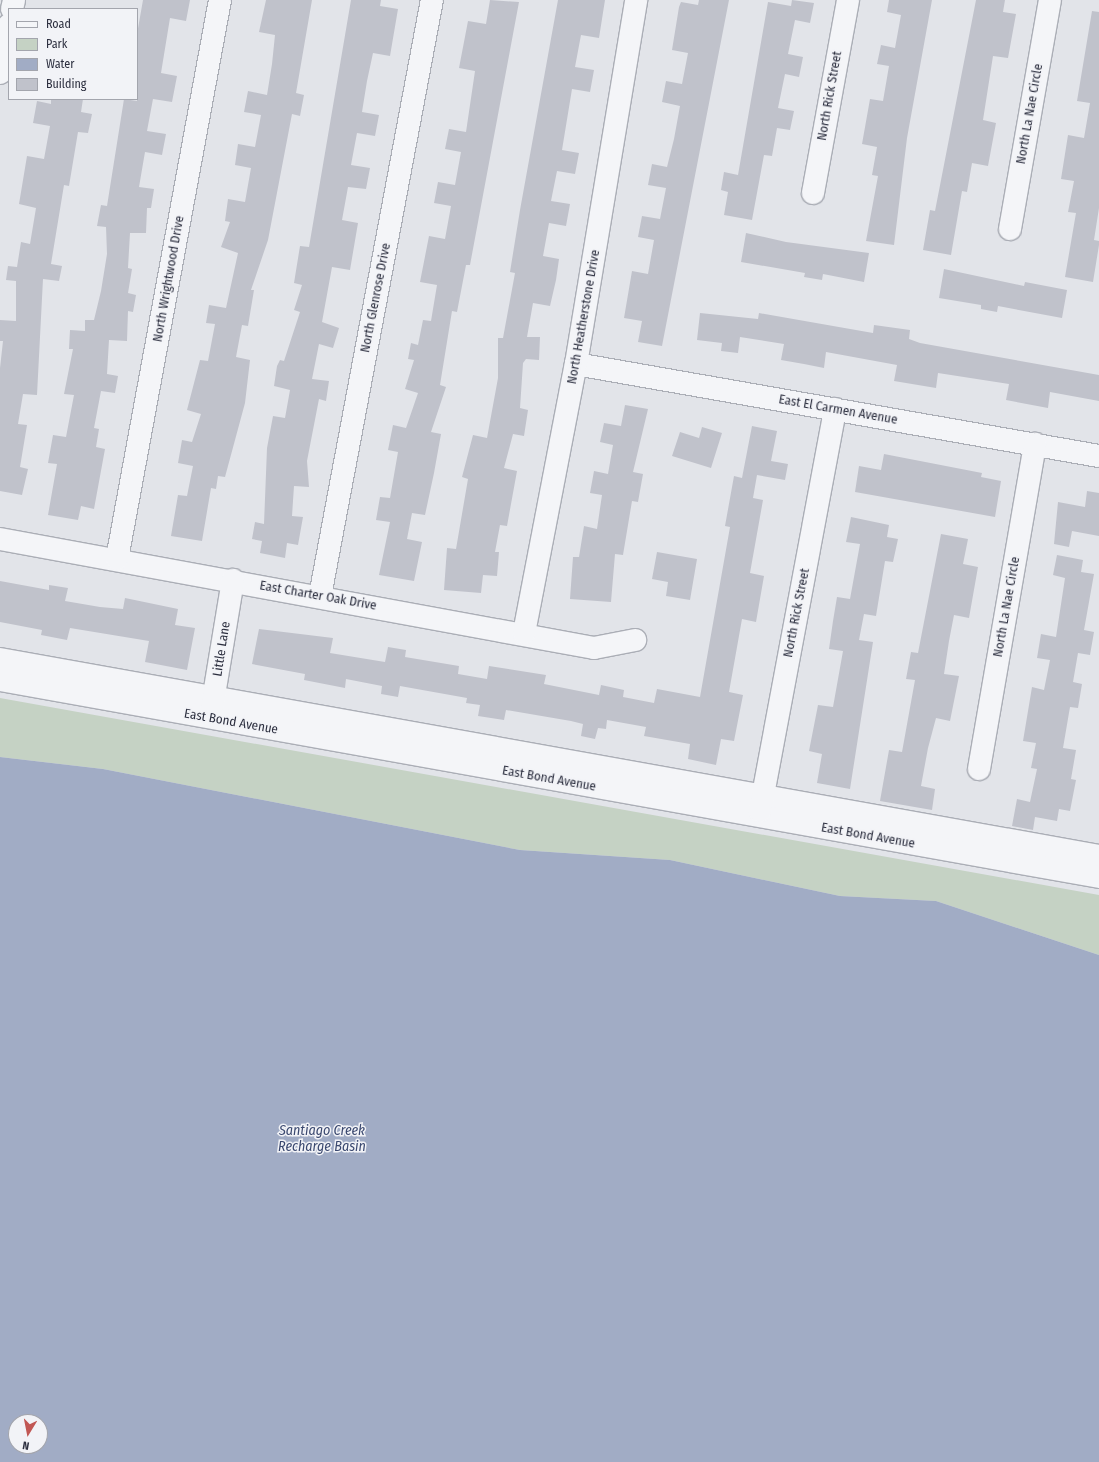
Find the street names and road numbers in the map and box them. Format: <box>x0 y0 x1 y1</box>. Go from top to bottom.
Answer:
street label: North Rick Street <box>814 50 846 142</box>
street label: North La Nae Circle <box>1013 63 1047 165</box>
street label: North Wrightwood Drive <box>150 215 188 343</box>
street label: North Glenrose Drive <box>358 242 394 354</box>
street label: North Heatherstone Drive <box>564 249 604 385</box>
street label: East El Carmen Avenue <box>777 392 899 428</box>
street label: North La Nae Circle <box>990 556 1024 658</box>
street label: North Rick Street <box>781 567 813 659</box>
street label: East Charter Oak Drive <box>258 578 378 614</box>
street label: Little Lane <box>210 620 234 678</box>
street label: East Bond Avenue <box>183 706 279 738</box>
street label: East Bond Avenue <box>501 763 597 795</box>
street label: East Bond Avenue <box>820 820 916 852</box>

